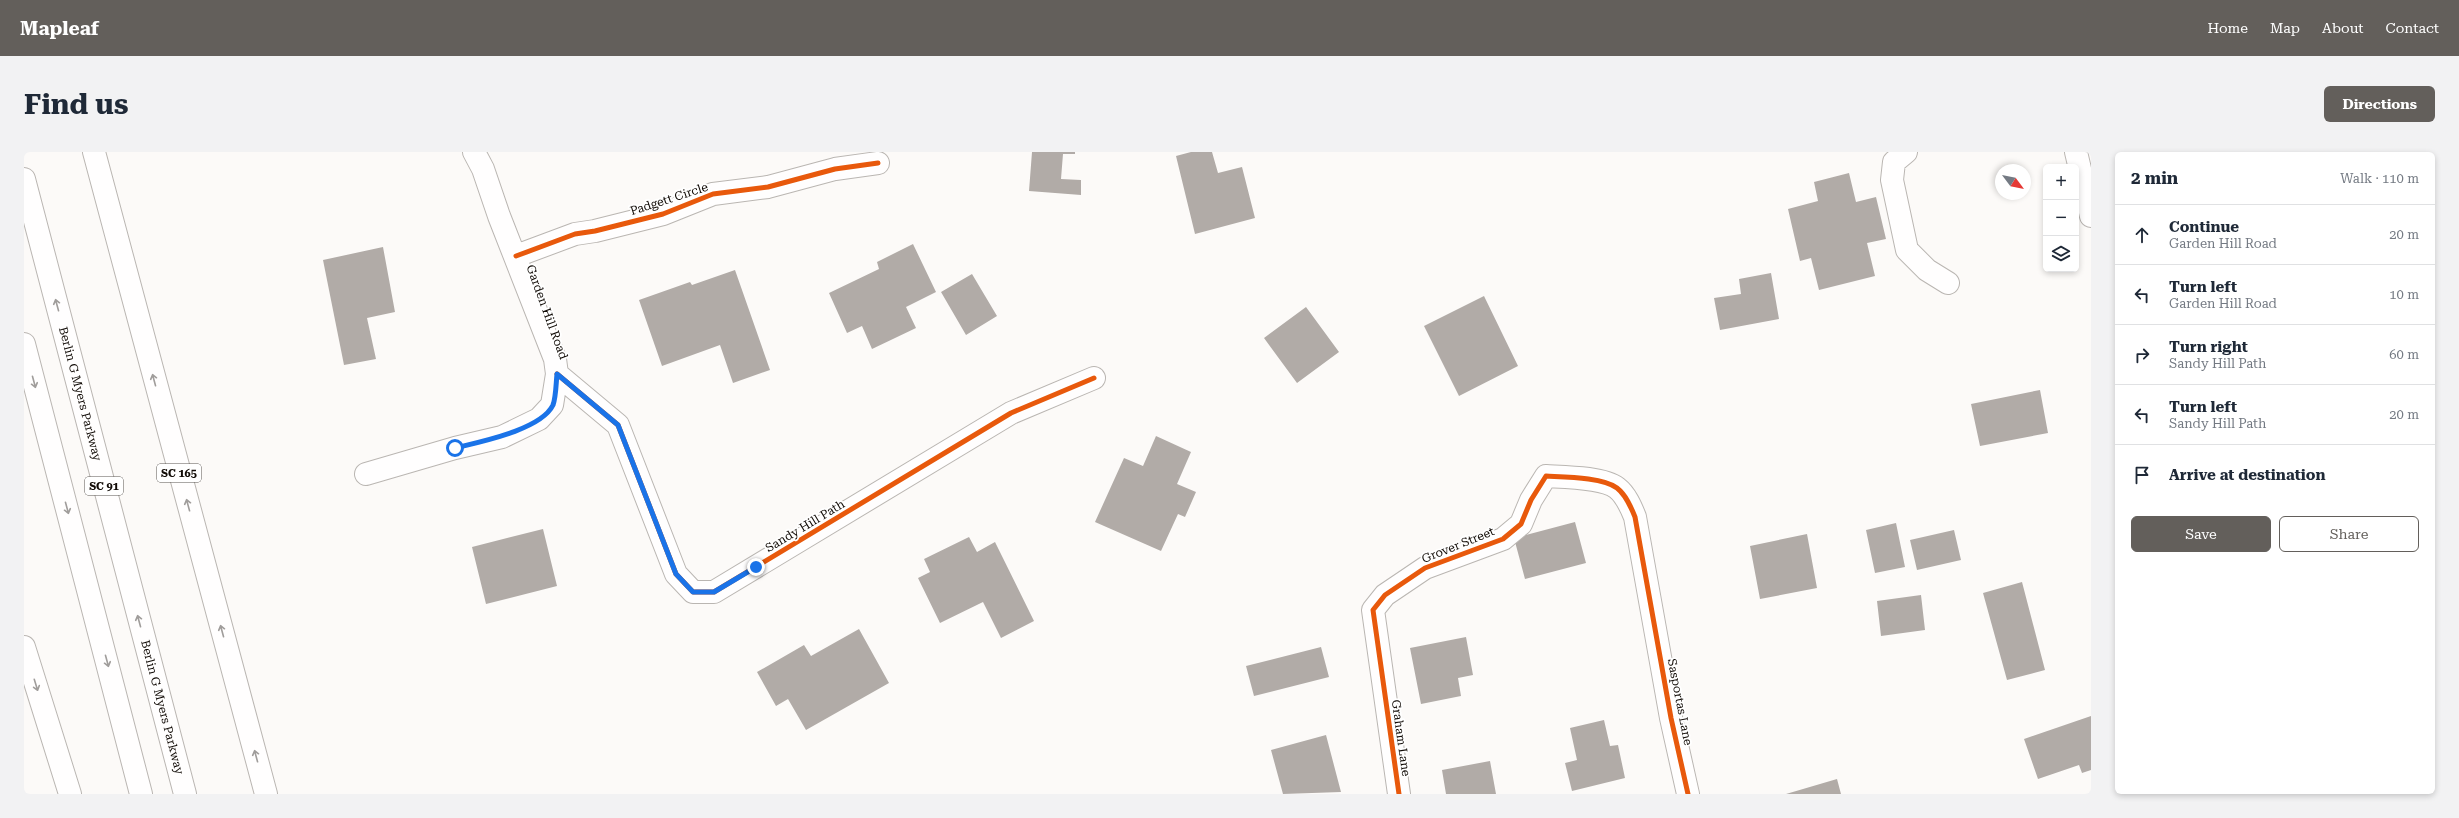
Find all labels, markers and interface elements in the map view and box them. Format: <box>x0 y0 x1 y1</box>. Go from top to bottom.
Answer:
text: Mapleaf <box>20 17 99 40</box>
text: Home <box>2207 20 2248 36</box>
text: Map <box>2270 20 2300 36</box>
text: About <box>2322 20 2364 36</box>
text: Contact <box>2386 20 2439 36</box>
button: Directions <box>2324 86 2435 122</box>
text: Find us <box>24 88 128 121</box>
north arrow <box>1995 164 2031 200</box>
map controls <box>2043 164 2079 272</box>
button: + <box>2043 164 2079 200</box>
text: 2 min <box>2131 168 2178 188</box>
text: Walk · 110 m <box>2340 171 2419 186</box>
street label: Padgett Circle <box>628 180 710 218</box>
button: − <box>2043 200 2079 236</box>
text: Continue <box>2169 218 2239 236</box>
icon: ahead <box>2131 224 2153 246</box>
text: 20 m <box>2389 227 2419 242</box>
button: layers <box>2043 236 2079 272</box>
text: Garden Hill Road <box>2169 236 2277 251</box>
street label: Garden Hill Road <box>523 263 571 361</box>
text: Turn left <box>2169 278 2237 296</box>
icon: left <box>2131 284 2153 306</box>
text: 10 m <box>2389 287 2419 302</box>
text: Garden Hill Road <box>2169 296 2277 311</box>
one-way arrow <box>53 299 60 312</box>
street label: Berlin G Myers Parkway <box>56 325 105 463</box>
text: Turn right <box>2169 338 2248 356</box>
icon: right <box>2131 344 2153 366</box>
text: 60 m <box>2389 347 2419 362</box>
text: Sandy Hill Path <box>2169 356 2266 371</box>
one-way arrow <box>150 373 158 386</box>
one-way arrow <box>31 375 38 388</box>
text: Turn left <box>2169 398 2237 416</box>
icon: left <box>2131 404 2153 426</box>
text: 20 m <box>2389 407 2419 422</box>
text: Sandy Hill Path <box>2169 416 2266 431</box>
route start <box>446 439 464 457</box>
road number: SC 165 <box>157 464 201 482</box>
icon: arrive <box>2131 464 2153 486</box>
text: Arrive at destination <box>2169 466 2325 484</box>
road number: SC 91 <box>85 477 123 495</box>
street label: Sandy Hill Path <box>763 497 847 555</box>
one-way arrow <box>184 499 191 512</box>
one-way arrow <box>64 501 71 514</box>
button: Save <box>2131 516 2271 552</box>
button: Share <box>2279 516 2419 552</box>
street label: Grover Street <box>1420 524 1497 566</box>
route end <box>747 558 765 576</box>
one-way arrow <box>135 615 142 628</box>
one-way arrow <box>218 625 225 638</box>
street label: Berlin G Myers Parkway <box>138 639 187 777</box>
one-way arrow <box>104 654 111 667</box>
street label: Sasportas Lane <box>1665 657 1695 747</box>
one-way arrow <box>32 678 40 690</box>
street label: Graham Lane <box>1389 699 1413 778</box>
one-way arrow <box>251 750 259 763</box>

